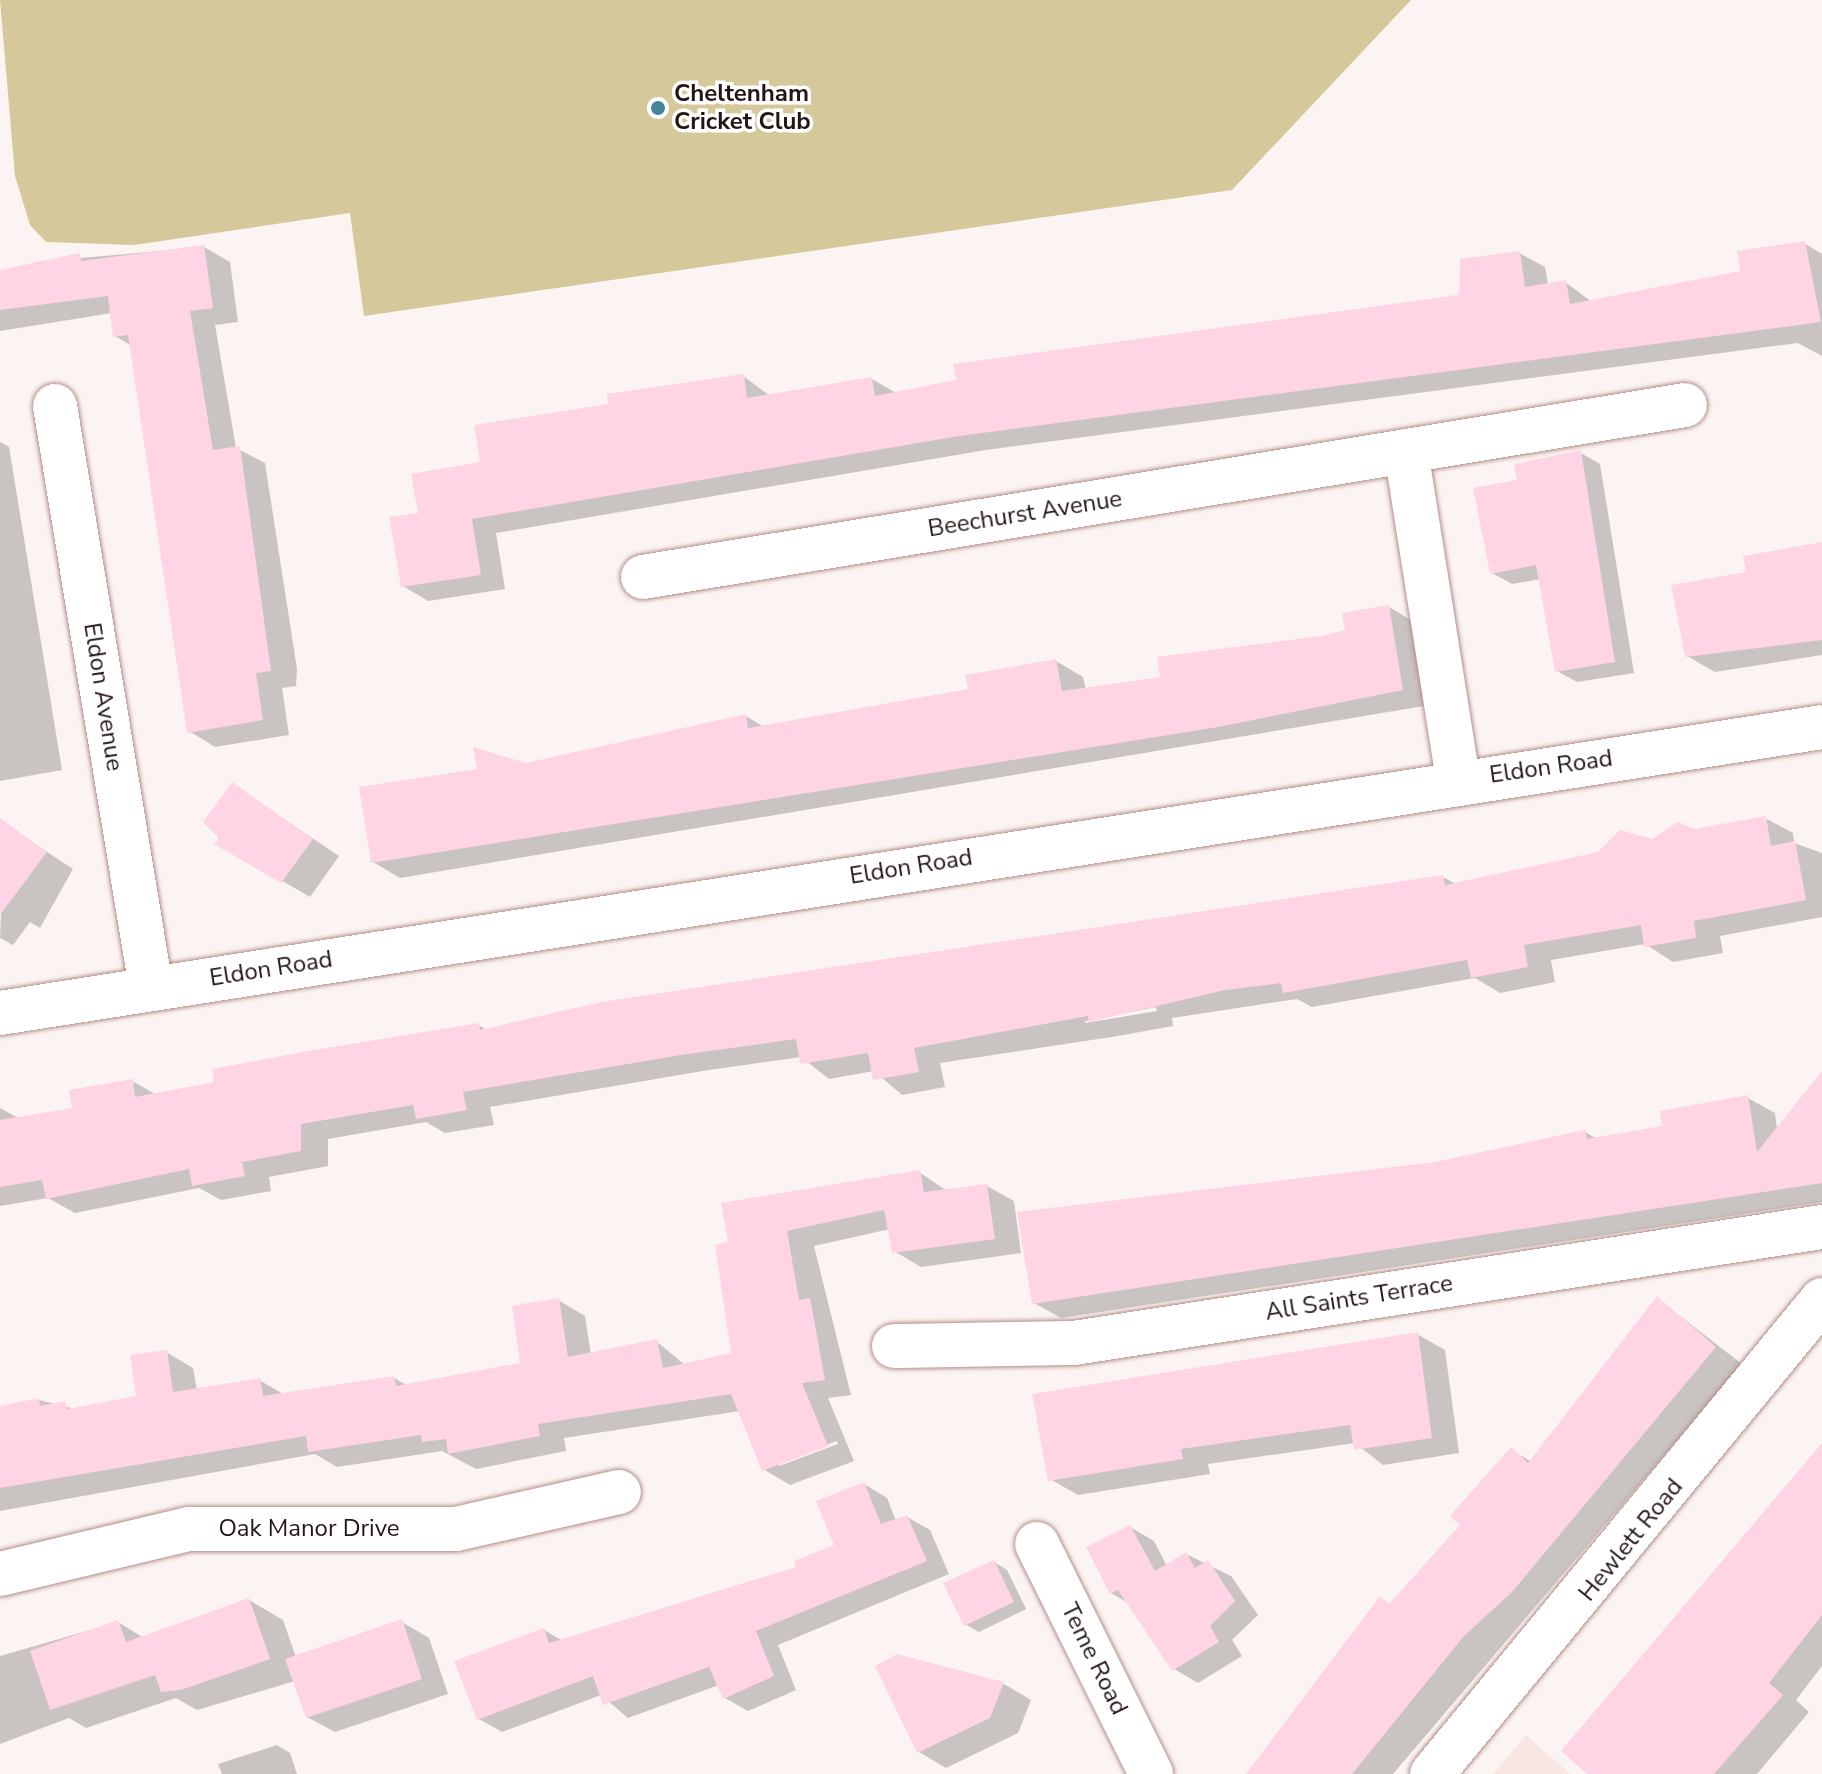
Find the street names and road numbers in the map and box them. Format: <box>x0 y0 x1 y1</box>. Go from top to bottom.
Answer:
street label: Beechurst Avenue <box>926 484 1124 544</box>
street label: Eldon Avenue <box>77 621 129 773</box>
street label: Eldon Road <box>1488 744 1614 790</box>
street label: Eldon Road <box>848 843 974 891</box>
street label: Eldon Road <box>208 945 334 993</box>
street label: All Saints Terrace <box>1263 1269 1455 1327</box>
street label: Hewlett Road <box>1573 1473 1689 1607</box>
street label: Oak Manor Drive <box>218 1515 400 1543</box>
street label: Teme Road <box>1055 1598 1133 1720</box>

